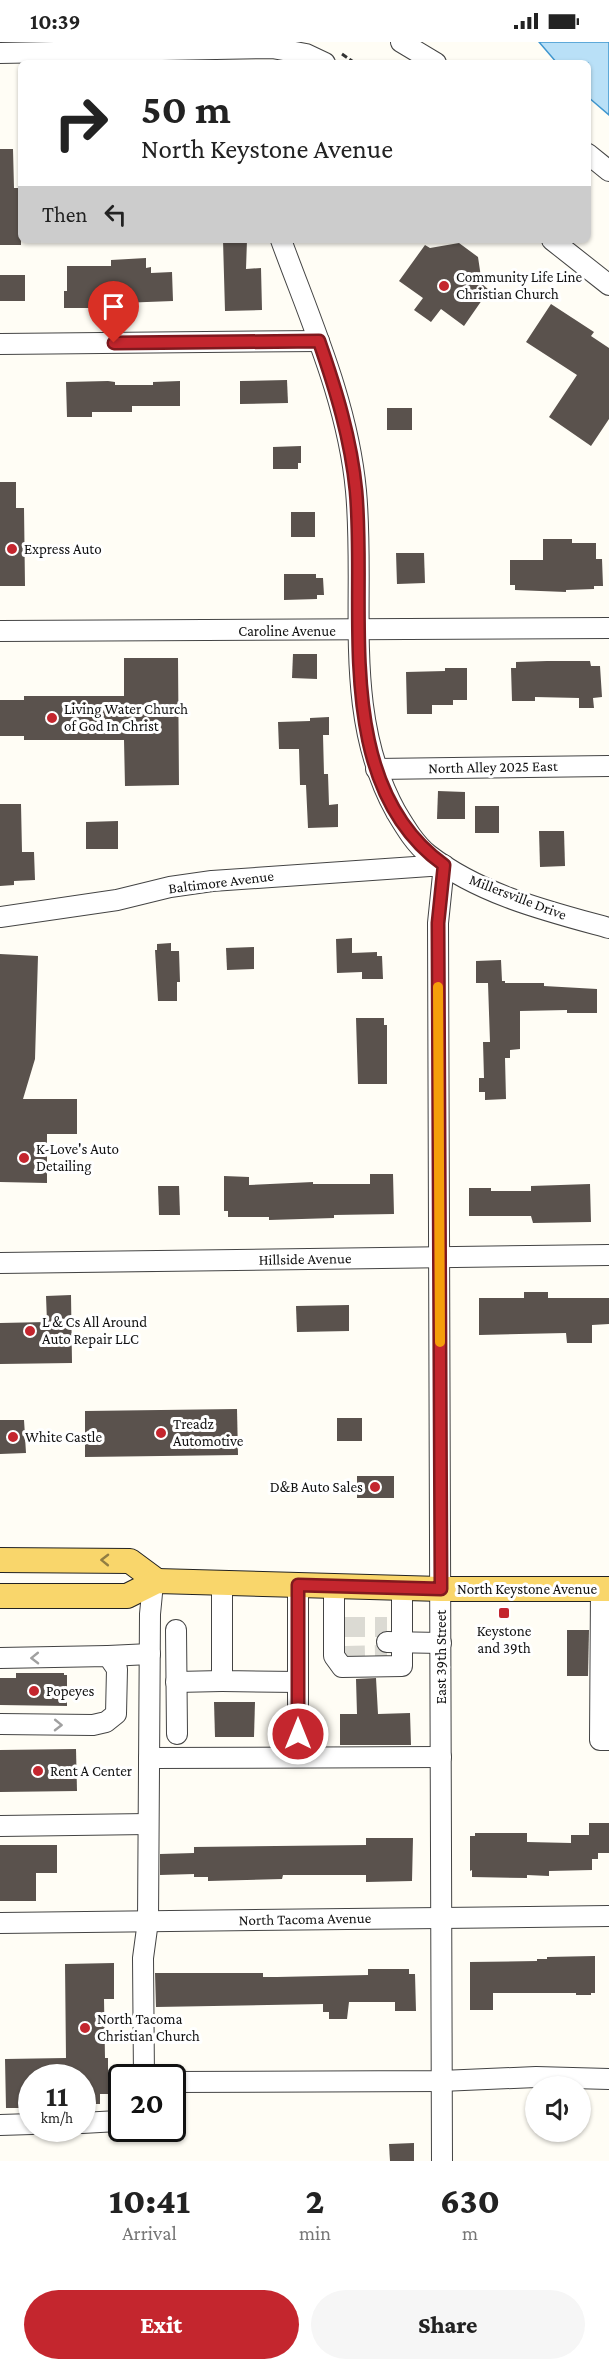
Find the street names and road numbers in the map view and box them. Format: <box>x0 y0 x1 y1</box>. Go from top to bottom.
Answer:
street label: Caroline Avenue <box>238 623 336 639</box>
street label: North Alley 2025 East <box>428 758 559 777</box>
street label: Baltimore Avenue <box>167 868 275 896</box>
street label: Millersville Drive <box>467 871 569 923</box>
street label: Hillside Avenue <box>258 1250 352 1268</box>
street label: North Keystone Avenue <box>457 1581 597 1598</box>
street label: East 39th Street <box>433 1609 449 1704</box>
street label: North Tacoma Avenue <box>239 1910 372 1928</box>

